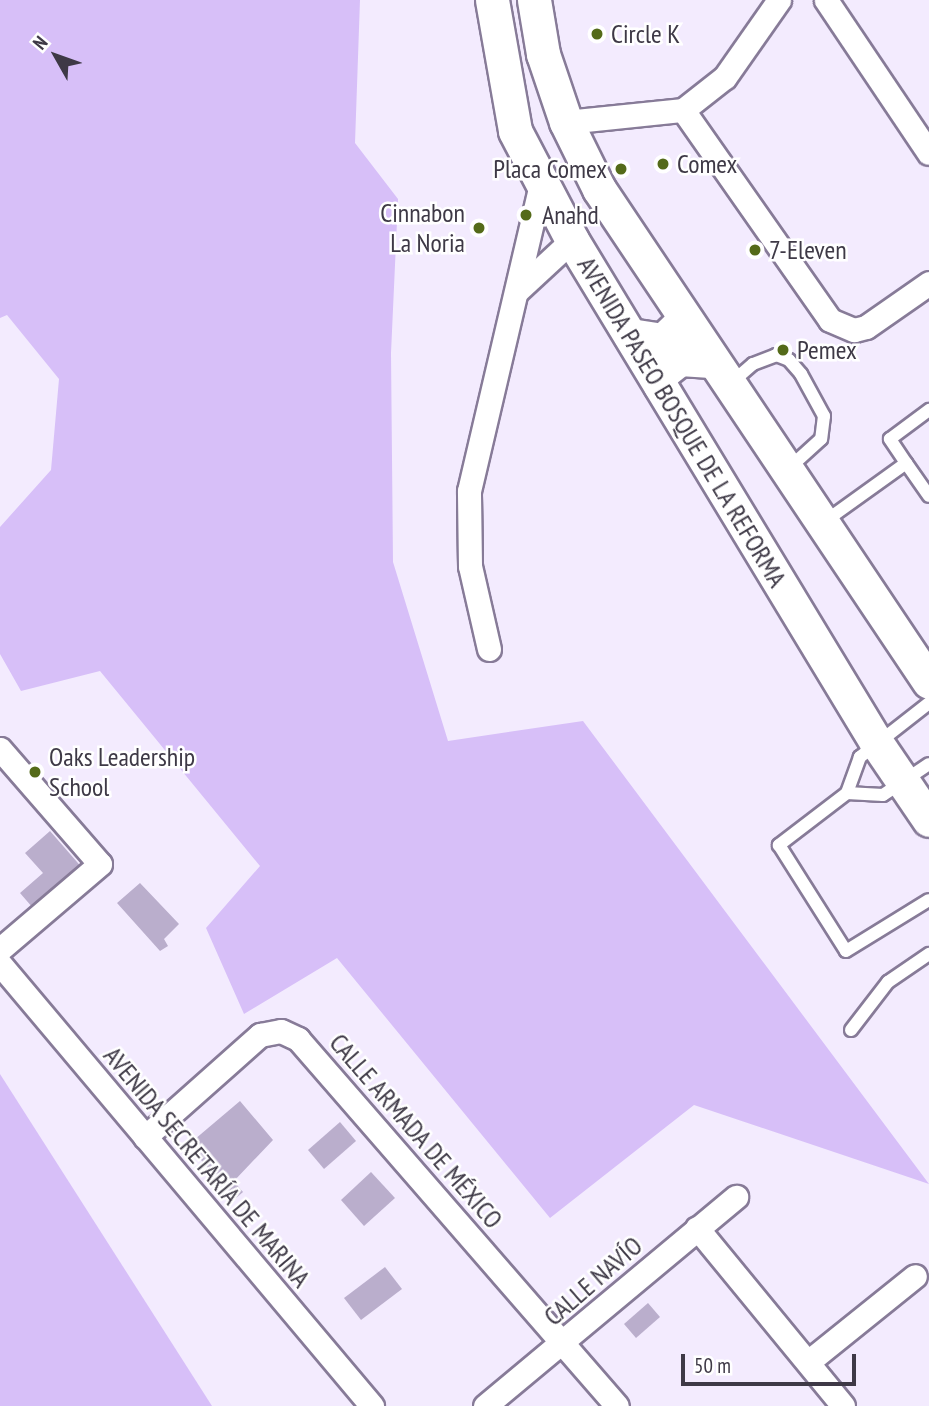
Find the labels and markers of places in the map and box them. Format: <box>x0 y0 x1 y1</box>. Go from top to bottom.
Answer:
place label: Circle K <box>611 18 680 50</box>
marker: Circle K <box>589 26 605 42</box>
place label: Comex <box>677 148 737 180</box>
place label: Placa Comex <box>493 153 607 185</box>
marker: Comex <box>655 156 671 172</box>
marker: Placa Comex <box>613 161 629 177</box>
place label: Cinnabon La Noria <box>380 197 465 258</box>
place label: Anahd <box>542 199 599 231</box>
marker: Anahd <box>516 205 536 225</box>
marker: Cinnabon La Noria <box>471 220 487 236</box>
place label: 7-Eleven <box>769 234 847 266</box>
marker: 7-Eleven <box>747 242 763 258</box>
place label: Pemex <box>797 334 857 366</box>
marker: Pemex <box>775 342 791 358</box>
place label: Oaks Leadership School <box>49 741 195 802</box>
marker: Oaks Leadership School <box>27 764 43 780</box>

